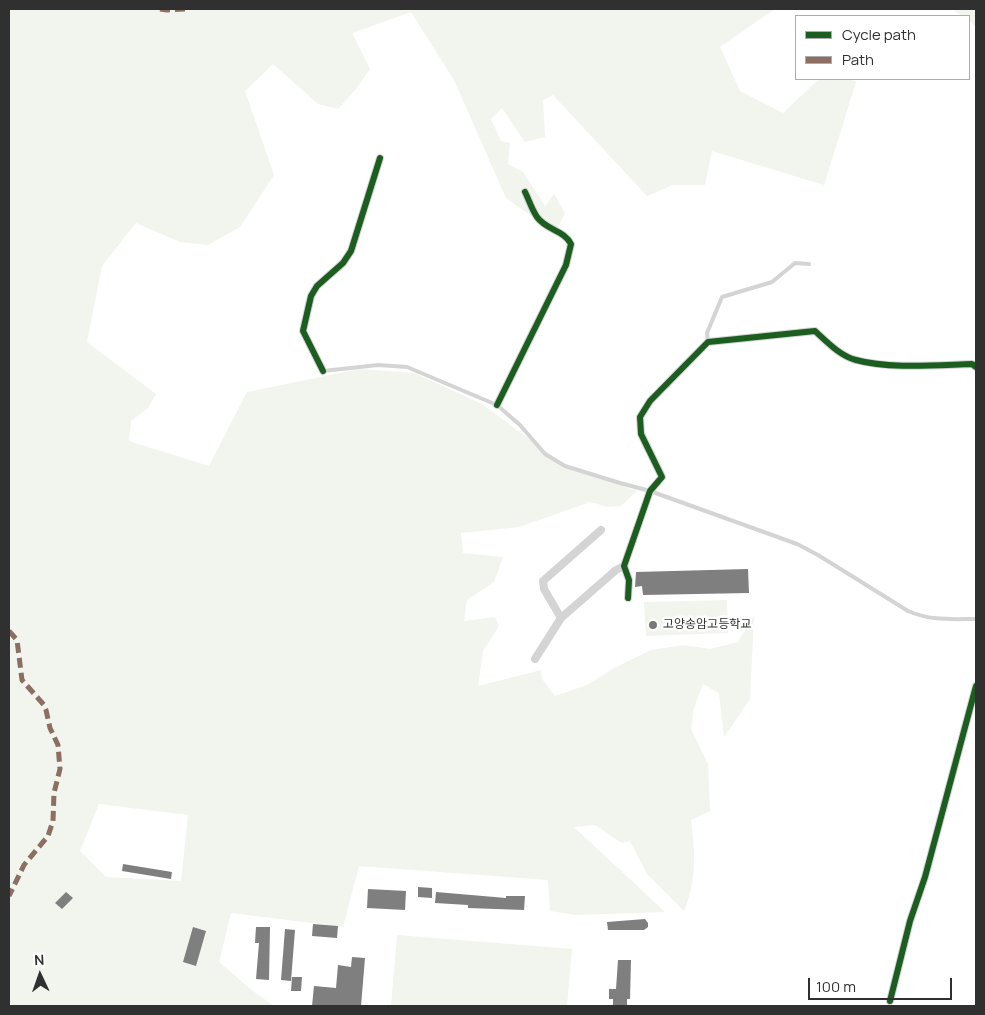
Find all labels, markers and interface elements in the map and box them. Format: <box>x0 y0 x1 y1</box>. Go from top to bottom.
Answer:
legend <box>795 15 970 80</box>
text: Cycle path <box>842 24 916 45</box>
text: Path <box>842 49 874 70</box>
place label: 고양송암고등학교 <box>663 618 751 632</box>
marker: 고양송암고등학교 <box>647 619 659 631</box>
north arrow <box>15 950 65 1000</box>
text: N <box>34 950 45 969</box>
scale bar <box>810 968 954 1000</box>
text: 100 m <box>816 976 856 997</box>

